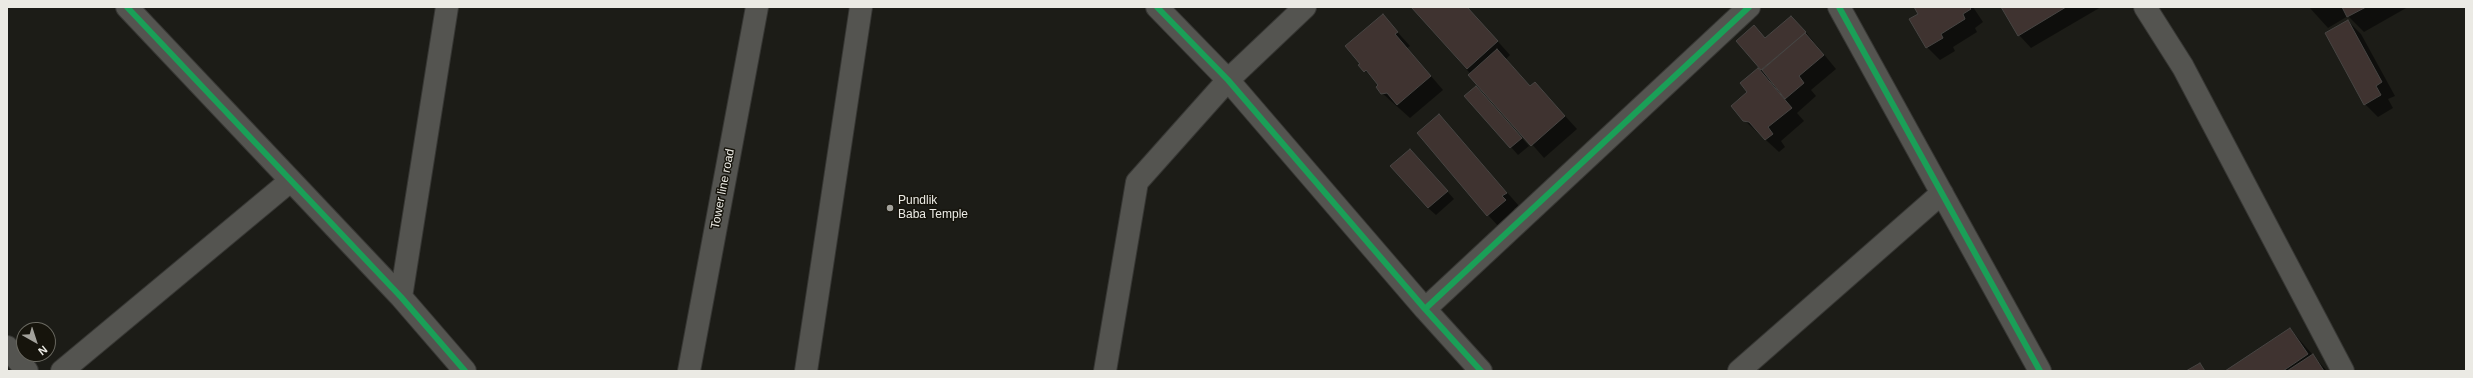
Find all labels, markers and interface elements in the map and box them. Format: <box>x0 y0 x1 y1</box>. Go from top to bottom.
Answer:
street label: Tower line road <box>708 148 738 230</box>
place label: Pundlik Baba Temple <box>898 194 968 222</box>
marker: Pundlik Baba Temple <box>885 203 895 213</box>
north arrow <box>16 322 56 362</box>
text: N <box>36 343 50 358</box>

